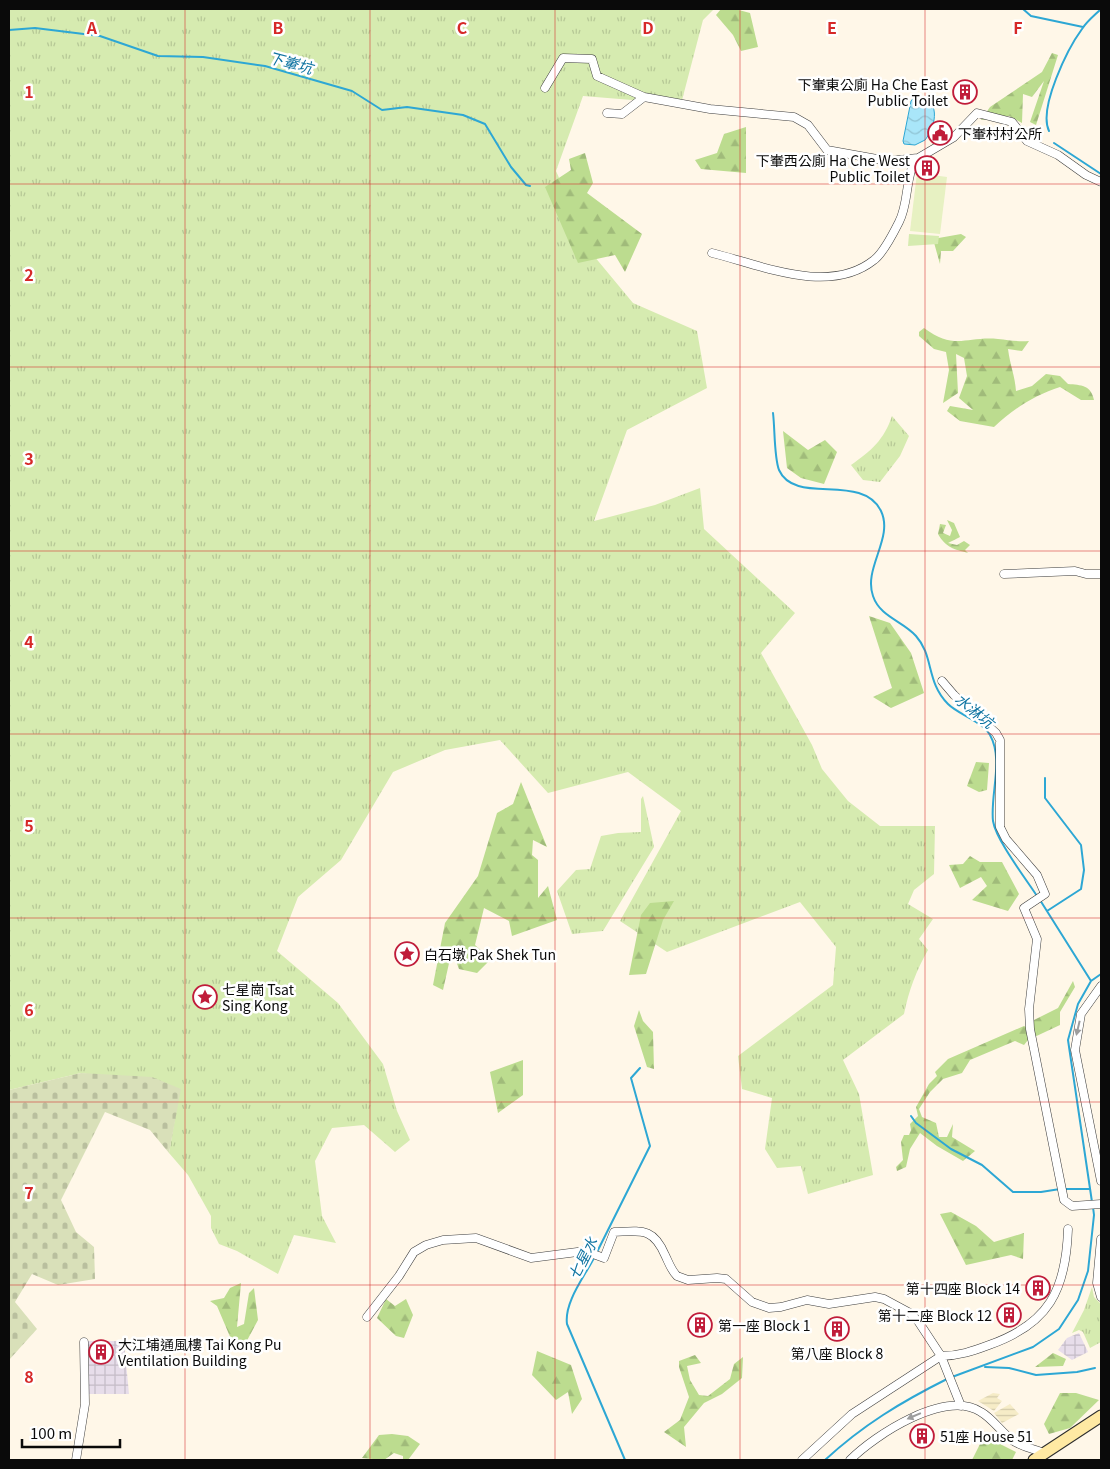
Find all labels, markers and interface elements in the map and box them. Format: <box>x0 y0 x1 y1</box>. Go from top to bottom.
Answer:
text: A <box>86 15 98 39</box>
text: B <box>273 15 284 39</box>
text: C <box>457 15 468 39</box>
text: D <box>642 15 654 39</box>
text: E <box>827 15 837 39</box>
text: F <box>1013 15 1023 39</box>
water label: 下輋坑 <box>267 46 317 78</box>
place label: 下輋東公廁 Ha Che East Public Toilet <box>798 74 949 110</box>
text: 1 <box>24 79 34 103</box>
building icon: 下輋東公廁 Ha Che East Public Toilet <box>952 79 978 105</box>
public building icon: 下輋村村公所 <box>927 120 953 146</box>
place label: 下輋村村公所 <box>958 123 1042 143</box>
place label: 下輋西公廁 Ha Che West Public Toilet <box>756 150 911 186</box>
building icon: 下輋西公廁 Ha Che West Public Toilet <box>914 155 940 181</box>
text: 2 <box>24 262 34 286</box>
text: 3 <box>24 446 34 470</box>
text: 4 <box>24 629 34 653</box>
water label: 水淋坑 <box>951 688 1001 734</box>
text: 5 <box>24 813 34 837</box>
place icon: 白石墩 Pak Shek Tun <box>394 941 420 967</box>
place label: 白石墩 Pak Shek Tun <box>424 944 556 964</box>
place label: 七星崗 Tsat Sing Kong <box>222 979 295 1015</box>
place icon: 七星崗 Tsat Sing Kong <box>192 984 218 1010</box>
text: 6 <box>24 997 34 1021</box>
one-way arrow <box>1074 1021 1082 1036</box>
text: 7 <box>24 1180 34 1204</box>
water label: 七星水 <box>562 1232 602 1283</box>
building icon: 第十四座 Block 14 <box>1025 1275 1051 1301</box>
place label: 第十四座 Block 14 <box>906 1278 1020 1298</box>
building icon: 第十二座 Block 12 <box>996 1302 1022 1328</box>
place label: 第十二座 Block 12 <box>878 1305 992 1325</box>
building icon: 第一座 Block 1 <box>687 1312 713 1338</box>
place label: 第一座 Block 1 <box>718 1315 811 1335</box>
building icon: 第八座 Block 8 <box>824 1316 850 1342</box>
place label: 大江埔通風樓 Tai Kong Pu Ventilation Building <box>118 1334 282 1370</box>
building icon: 大江埔通風樓 Tai Kong Pu Ventilation Building <box>88 1339 114 1365</box>
place label: 第八座 Block 8 <box>791 1343 884 1363</box>
text: 8 <box>24 1364 34 1388</box>
one-way arrow <box>907 1413 921 1421</box>
scale bar <box>22 1416 120 1448</box>
text: 100 m <box>30 1422 72 1443</box>
building icon: 51座 House 51 <box>909 1423 935 1449</box>
place label: 51座 House 51 <box>940 1426 1033 1446</box>

